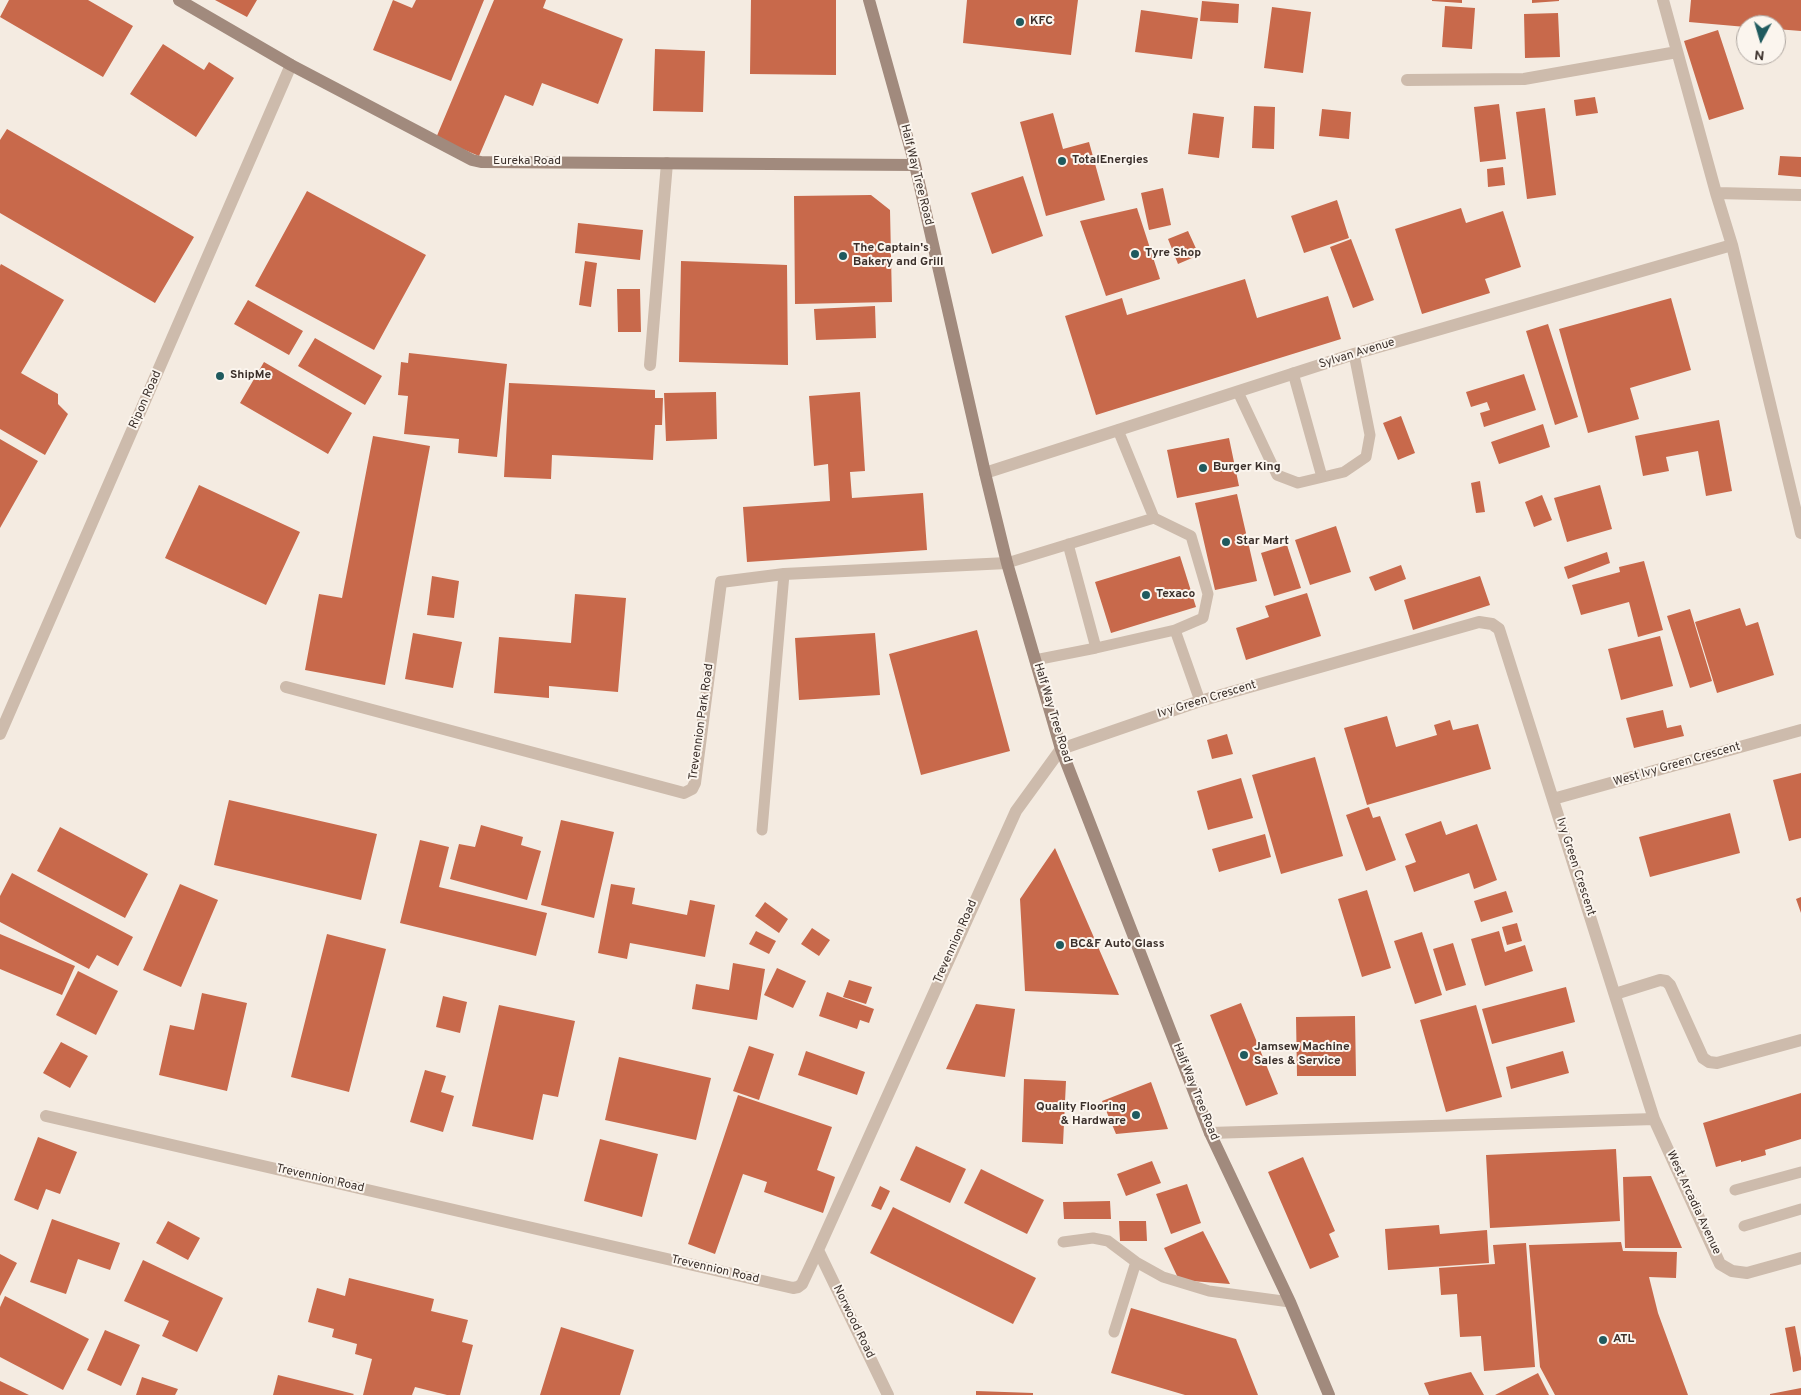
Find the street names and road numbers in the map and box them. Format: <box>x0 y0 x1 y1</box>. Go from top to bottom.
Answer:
street label: Half Way Tree Road <box>896 123 936 227</box>
street label: Eureka Road <box>493 155 561 169</box>
street label: Sylvan Avenue <box>1317 336 1397 372</box>
street label: Ripon Road <box>127 369 165 431</box>
street label: Half Way Tree Road <box>1030 661 1074 765</box>
street label: Trevennion Park Road <box>687 663 717 781</box>
street label: Ivy Green Crescent <box>1156 678 1258 722</box>
street label: West Ivy Green Crescent <box>1612 740 1742 790</box>
street label: Ivy Green Crescent <box>1552 816 1598 918</box>
street label: Trevennion Road <box>931 898 981 986</box>
street label: Half Way Tree Road <box>1169 1041 1221 1143</box>
street label: West Arcadia Avenue <box>1663 1149 1723 1257</box>
street label: Trevennion Road <box>275 1162 365 1196</box>
street label: Trevennion Road <box>670 1253 760 1287</box>
street label: Norwood Road <box>829 1283 877 1361</box>

